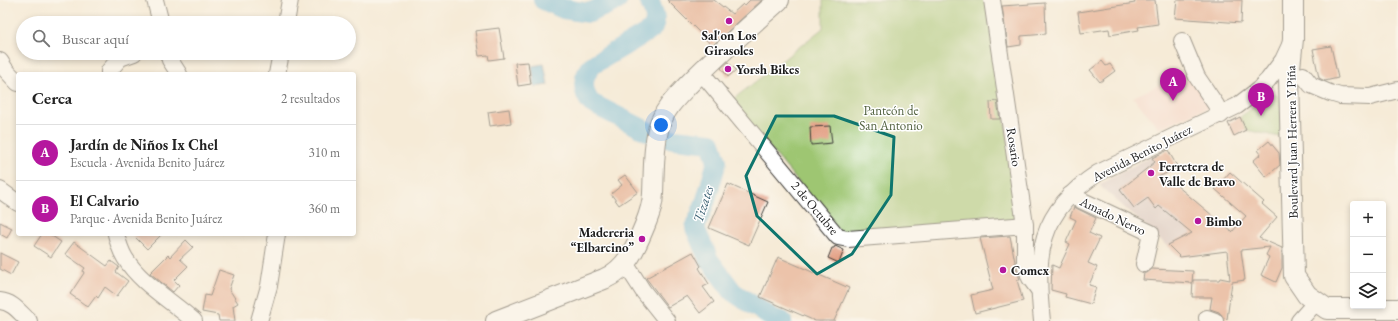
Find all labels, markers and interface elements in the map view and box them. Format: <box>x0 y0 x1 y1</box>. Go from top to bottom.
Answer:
search box <box>16 16 356 60</box>
marker: Sal'on Los Girasoles <box>724 16 734 26</box>
icon: search <box>30 27 52 49</box>
place label: Sal'on Los Girasoles <box>702 27 757 59</box>
text: Buscar aquí <box>62 29 129 48</box>
place label: Yorsh Bikes <box>736 61 799 78</box>
marker: Yorsh Bikes <box>723 64 733 74</box>
street label: Boulevard Juan Herrera Y Piña <box>1282 64 1302 219</box>
pin: A <box>1160 68 1186 101</box>
pin: B <box>1248 83 1274 116</box>
text: Cerca <box>32 87 72 109</box>
text: 2 resultados <box>281 90 340 107</box>
park label: Panteón de San Antonio <box>859 102 923 134</box>
your location <box>651 115 671 135</box>
street label: Avenida Benito Juárez <box>1088 121 1195 186</box>
street label: Rosario <box>1003 126 1025 168</box>
text: Jardín de Niños Ix Chel <box>70 135 218 154</box>
text: A <box>40 144 50 161</box>
text: 310 m <box>309 144 340 161</box>
text: Escuela · Avenida Benito Juárez <box>70 154 224 171</box>
place label: Ferretera de Valle de Bravo <box>1159 158 1236 190</box>
marker: Ferretera de Valle de Bravo <box>1146 168 1156 178</box>
street label: 2 de Octubre <box>787 178 843 238</box>
water label: Tizates <box>689 183 717 225</box>
text: El Calvario <box>70 191 139 210</box>
street label: Amado Nervo <box>1076 192 1149 239</box>
text: B <box>41 200 49 217</box>
text: 360 m <box>309 200 340 217</box>
map controls <box>1350 201 1386 309</box>
button: + <box>1350 201 1386 237</box>
text: Parque · Avenida Benito Juárez <box>70 210 222 227</box>
place label: Bimbo <box>1206 213 1242 230</box>
marker: Bimbo <box>1193 216 1203 226</box>
place label: Madereria “Elbarcino” <box>571 224 634 256</box>
marker: Madereria “Elbarcino” <box>637 234 647 244</box>
button: − <box>1350 237 1386 273</box>
place label: Comex <box>1011 262 1049 279</box>
marker: Comex <box>998 265 1008 275</box>
button: layers <box>1350 273 1386 309</box>

